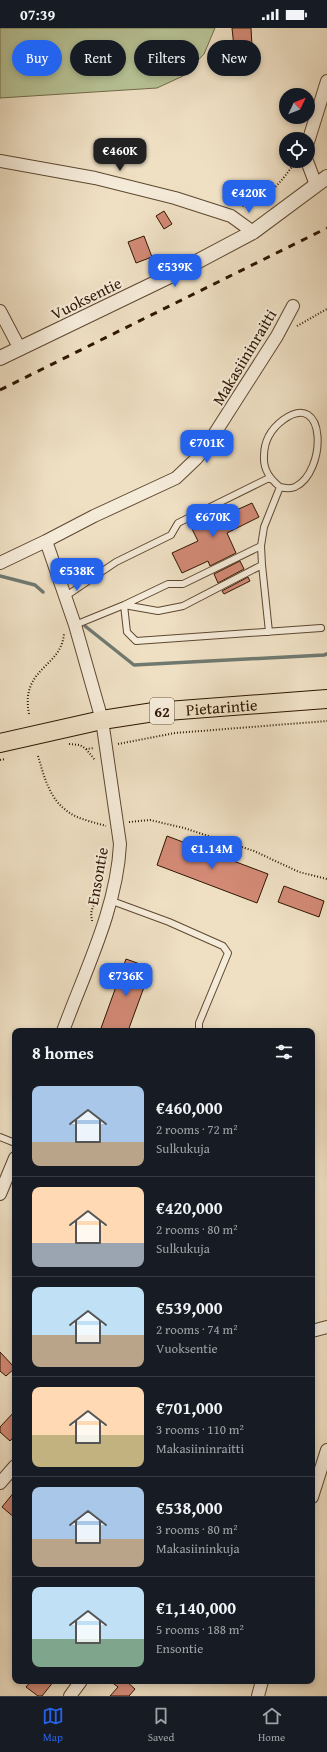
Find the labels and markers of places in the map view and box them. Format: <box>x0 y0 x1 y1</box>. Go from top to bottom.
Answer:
pin: €460K <box>92 138 148 172</box>
pin: €420K <box>221 180 277 214</box>
pin: €539K <box>147 254 203 288</box>
pin: €701K <box>179 430 235 464</box>
pin: €670K <box>185 504 241 538</box>
pin: €538K <box>49 558 105 592</box>
pin: €1.14M <box>179 836 245 870</box>
pin: €736K <box>98 963 154 997</box>

